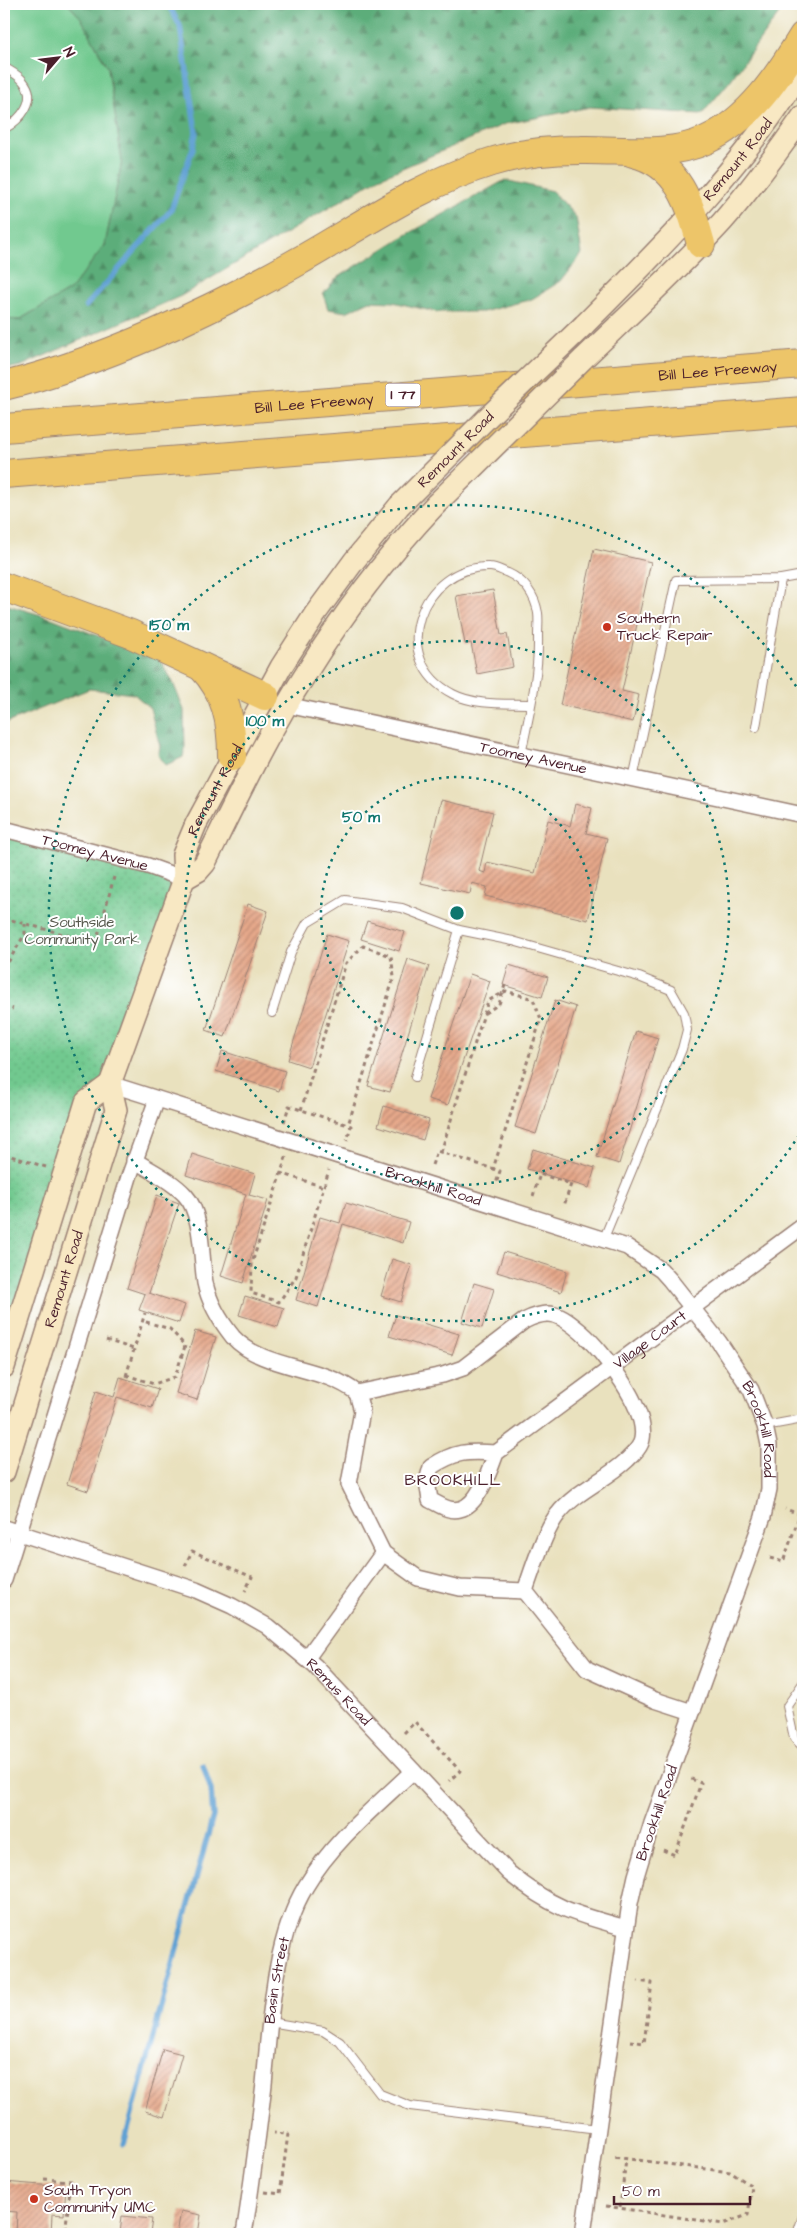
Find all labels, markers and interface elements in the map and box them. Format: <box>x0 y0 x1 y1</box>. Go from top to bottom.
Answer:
north arrow <box>32 32 82 82</box>
text: N <box>58 44 80 61</box>
street label: Remount Road <box>698 114 777 205</box>
street label: Bill Lee Freeway <box>657 356 778 386</box>
road number: I 77 <box>386 384 420 406</box>
street label: Bill Lee Freeway <box>254 388 374 418</box>
street label: Remount Road <box>413 406 499 492</box>
place label: Southern Truck Repair <box>617 608 712 646</box>
text: 150 m <box>149 615 189 636</box>
marker: Southern Truck Repair <box>601 621 613 633</box>
text: 100 m <box>246 711 285 732</box>
street label: Toomey Avenue <box>478 736 589 779</box>
street label: Remount Road <box>182 740 248 839</box>
text: 50 m <box>342 807 380 828</box>
street label: Toomey Avenue <box>40 829 150 876</box>
centre of rings <box>448 904 466 922</box>
park label: Southside Community Park <box>25 912 139 951</box>
street label: Brookhill Road <box>382 1161 484 1211</box>
street label: Remount Road <box>39 1228 89 1330</box>
street label: Village Court <box>608 1305 691 1374</box>
street label: Brookhill Road <box>737 1376 780 1478</box>
district label: BROOKHILL <box>404 1469 502 1491</box>
street label: Remus Road <box>302 1653 376 1730</box>
street label: Brookhill Road <box>631 1762 683 1864</box>
street label: Basin Street <box>259 1934 295 2025</box>
scale bar <box>614 2173 751 2205</box>
place label: South Tryon Community UMC <box>44 2180 156 2219</box>
text: 50 m <box>622 2181 660 2202</box>
marker: South Tryon Community UMC <box>28 2193 40 2205</box>

